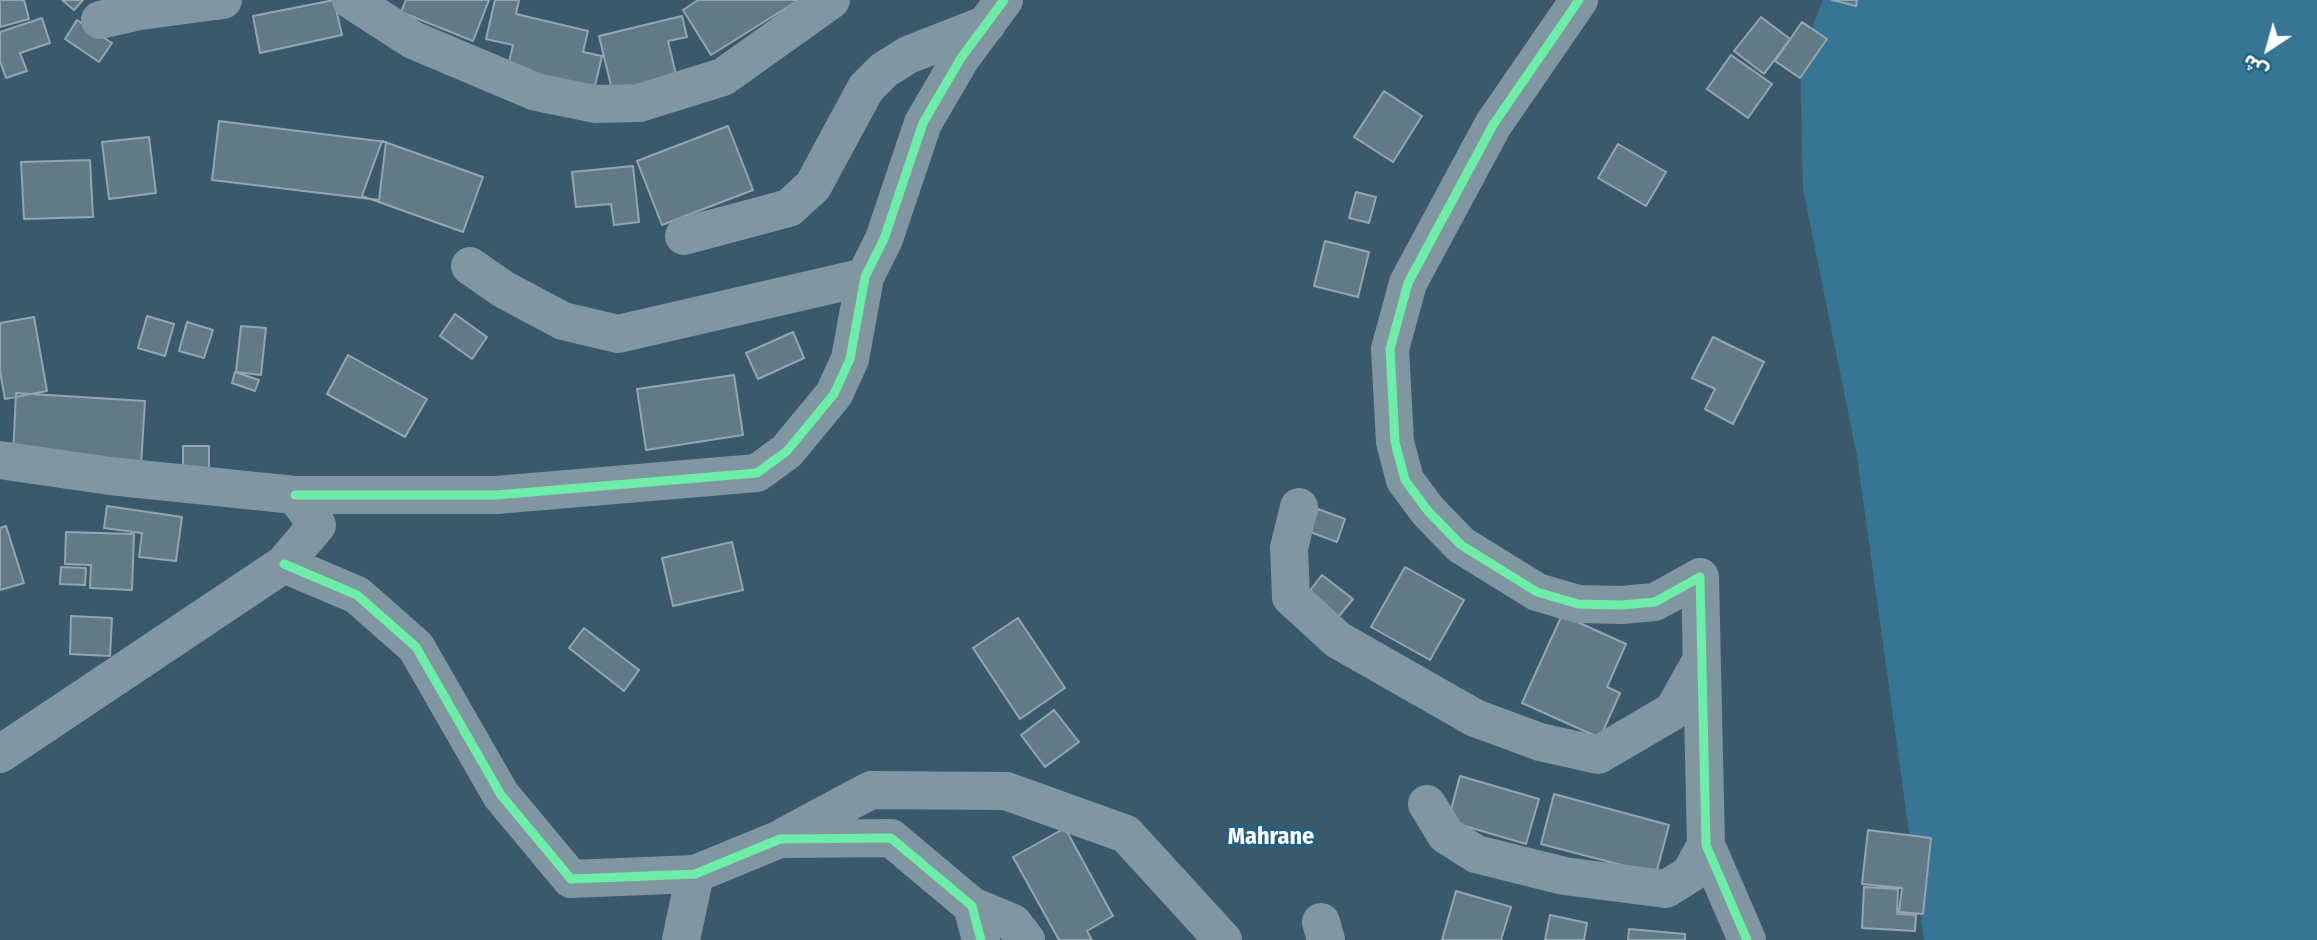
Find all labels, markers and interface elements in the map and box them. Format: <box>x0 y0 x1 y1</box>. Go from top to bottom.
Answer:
north arrow <box>2233 14 2303 84</box>
text: ش <box>2238 49 2273 83</box>
district label: Mahrane <box>1228 823 1314 851</box>

